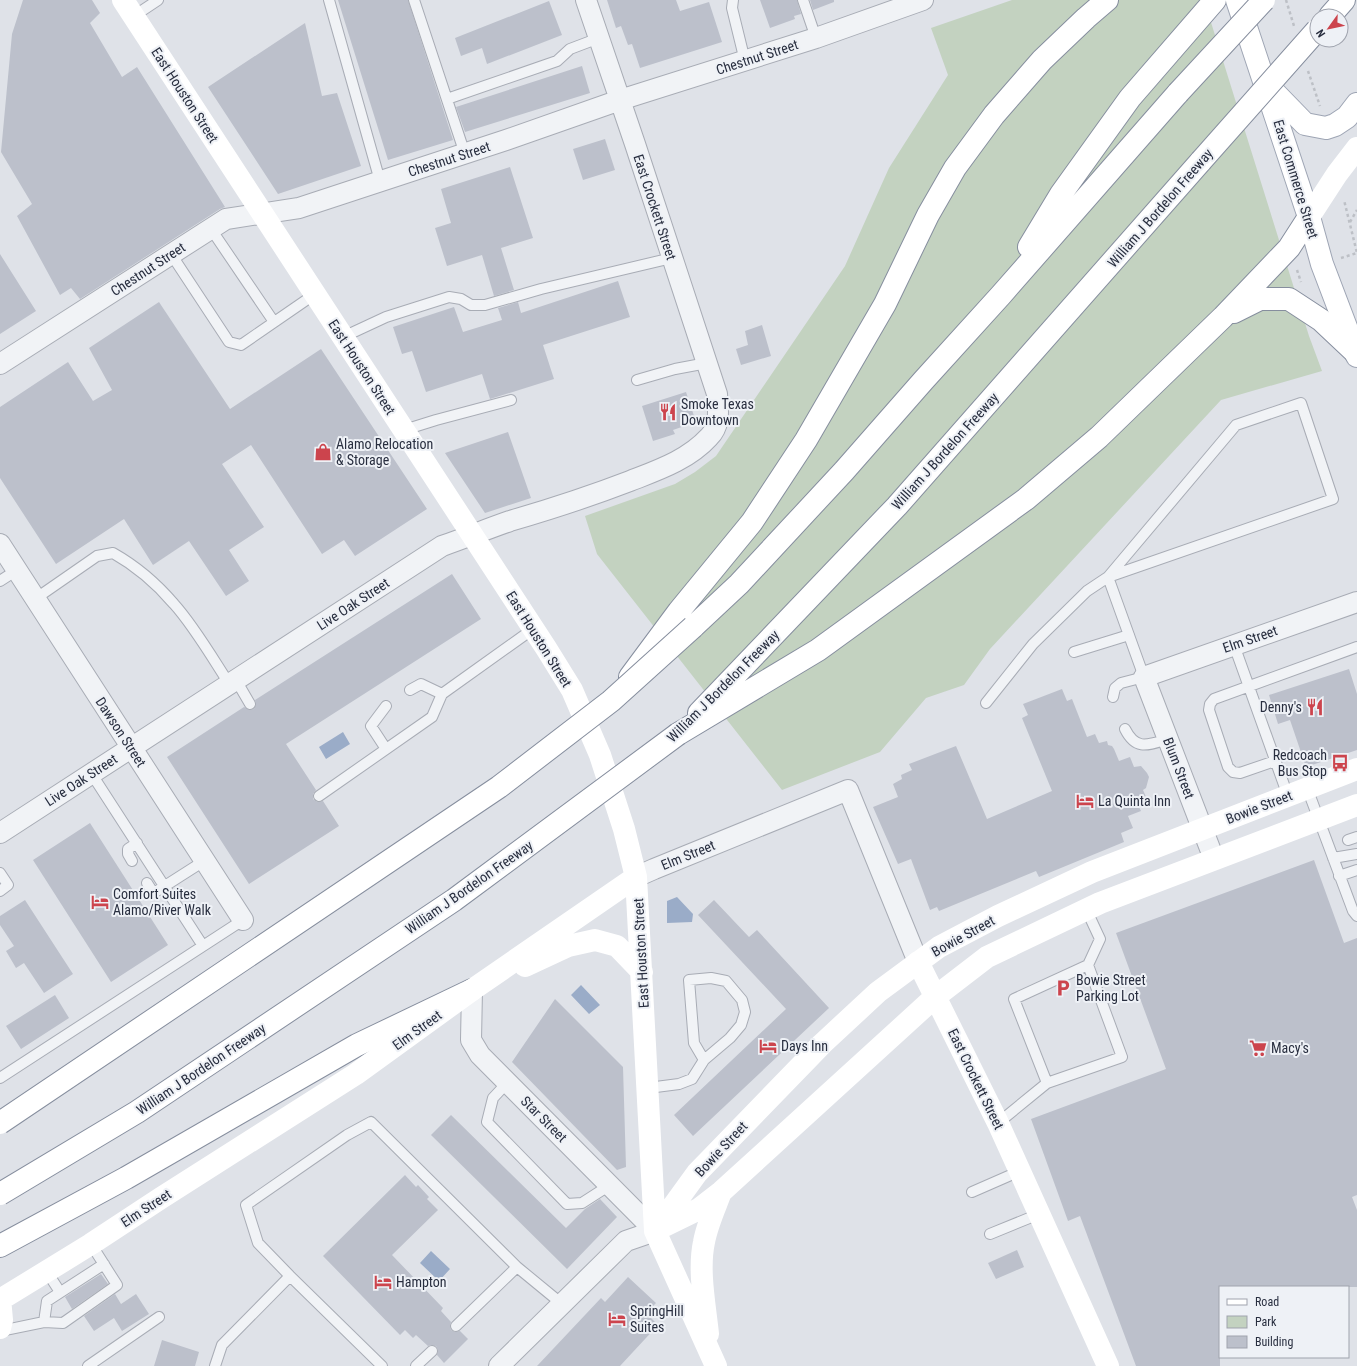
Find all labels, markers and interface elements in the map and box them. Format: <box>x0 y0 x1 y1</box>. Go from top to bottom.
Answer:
north arrow <box>1309 8 1349 48</box>
text: N <box>1314 27 1328 40</box>
street label: Chestnut Street <box>714 36 800 78</box>
street label: East Houston Street <box>148 44 222 146</box>
street label: East Commerce Street <box>1270 118 1322 240</box>
street label: Chestnut Street <box>406 138 492 180</box>
street label: William J Bordelon Freeway <box>1104 145 1216 271</box>
street label: East Crockett Street <box>630 152 680 262</box>
street label: Chestnut Street <box>108 239 188 299</box>
street label: East Houston Street <box>325 316 399 418</box>
street label: William J Bordelon Freeway <box>888 389 1002 513</box>
place label: Smoke Texas Downtown <box>681 396 754 428</box>
restaurant icon: Smoke Texas Downtown <box>658 402 678 422</box>
place label: Alamo Relocation & Storage <box>336 436 433 468</box>
shop icon: Alamo Relocation & Storage <box>313 442 333 462</box>
street label: Live Oak Street <box>314 575 392 633</box>
street label: East Houston Street <box>503 588 575 690</box>
street label: Elm Street <box>1221 622 1279 656</box>
street label: William J Bordelon Freeway <box>664 627 782 745</box>
street label: Dawson Street <box>93 694 149 770</box>
restaurant icon: Denny's <box>1305 697 1325 717</box>
place label: Denny's <box>1260 699 1302 715</box>
street label: Blum Street <box>1160 735 1198 801</box>
place label: Redcoach Bus Stop <box>1273 747 1327 779</box>
street label: Live Oak Street <box>42 751 120 809</box>
bus stop icon: Redcoach Bus Stop <box>1330 753 1350 773</box>
street label: Bowie Street <box>1224 787 1294 827</box>
hotel icon: La Quinta Inn <box>1075 791 1095 811</box>
place label: La Quinta Inn <box>1098 793 1171 809</box>
street label: William J Bordelon Freeway <box>402 837 536 937</box>
street label: Elm Street <box>659 837 717 873</box>
place label: Comfort Suites Alamo/River Walk <box>113 886 212 918</box>
hotel icon: Comfort Suites Alamo/River Walk <box>90 892 110 912</box>
street label: East Houston Street <box>630 898 652 1008</box>
street label: Bowie Street <box>929 912 997 960</box>
place label: Bowie Street Parking Lot <box>1076 972 1146 1004</box>
parking icon: Bowie Street Parking Lot <box>1053 978 1073 998</box>
street label: Elm Street <box>389 1007 445 1053</box>
street label: William J Bordelon Freeway <box>134 1020 269 1118</box>
street label: East Crockett Street <box>945 1026 1007 1132</box>
hotel icon: Days Inn <box>758 1036 778 1056</box>
place label: Days Inn <box>781 1038 828 1054</box>
supermarket icon: Macy's <box>1248 1038 1268 1058</box>
place label: Macy's <box>1271 1040 1309 1056</box>
street label: Star Street <box>518 1093 570 1145</box>
street label: Bowie Street <box>691 1118 751 1180</box>
street label: Elm Street <box>118 1186 174 1230</box>
hotel icon: Hampton <box>373 1272 393 1292</box>
place label: Hampton <box>396 1274 447 1290</box>
legend <box>1219 1286 1349 1358</box>
text: Road <box>1255 1295 1279 1309</box>
place label: SpringHill Suites <box>630 1303 684 1335</box>
hotel icon: SpringHill Suites <box>607 1309 627 1329</box>
text: Park <box>1255 1315 1277 1329</box>
text: Building <box>1255 1335 1293 1349</box>

